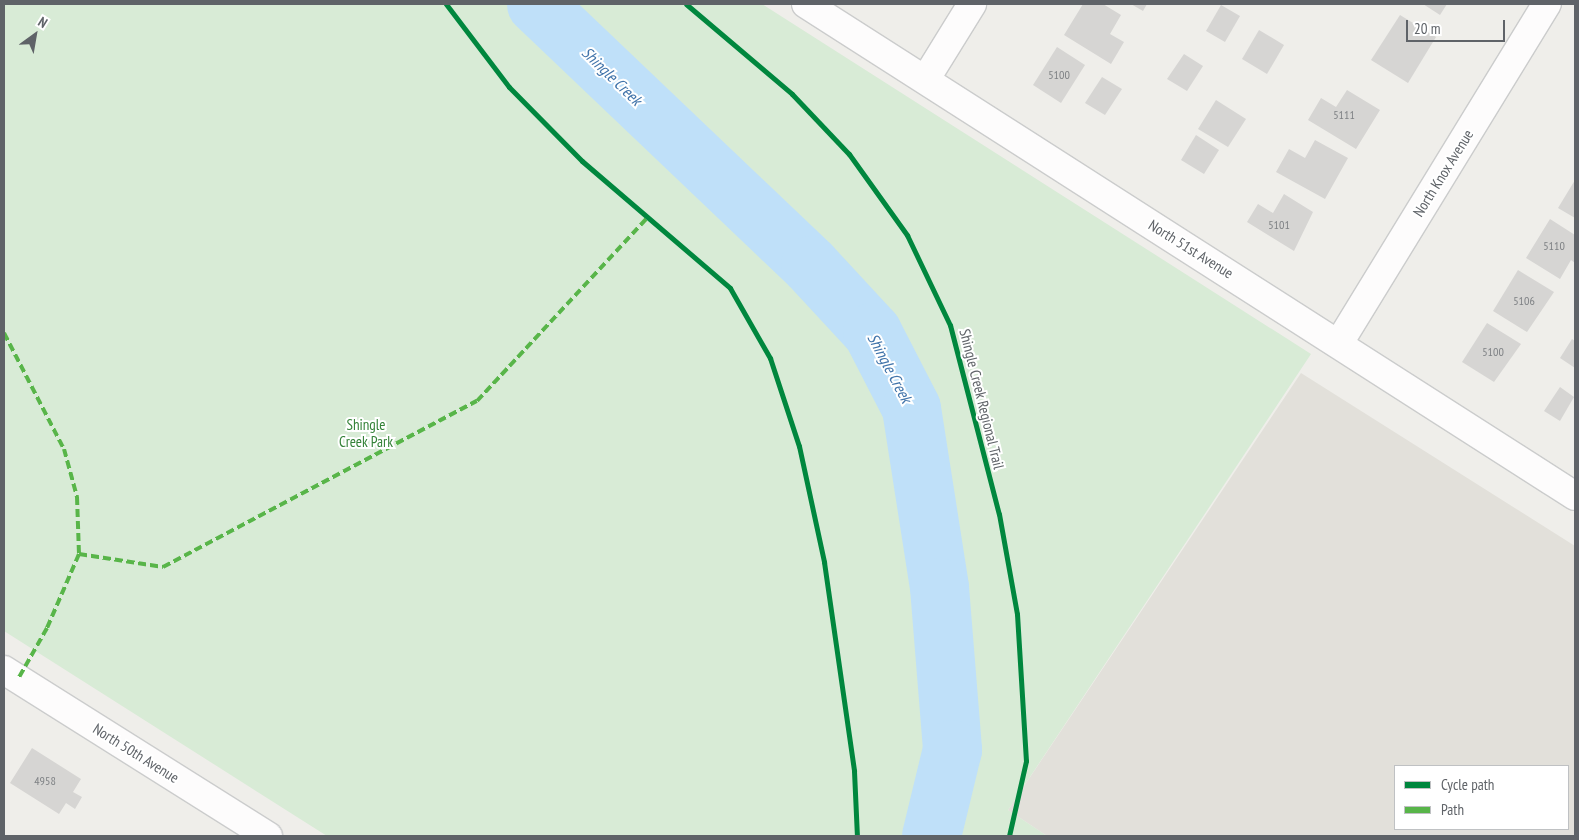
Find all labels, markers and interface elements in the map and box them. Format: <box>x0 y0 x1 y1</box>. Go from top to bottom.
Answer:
north arrow <box>10 10 60 60</box>
scale bar <box>1409 10 1508 42</box>
text: N <box>35 13 51 32</box>
text: 20 m <box>1414 19 1440 38</box>
water label: Shingle Creek <box>578 43 646 109</box>
house number: 5100 <box>1048 68 1070 82</box>
house number: 5111 <box>1333 108 1355 122</box>
street label: North Knox Avenue <box>1409 126 1477 220</box>
street label: North 51st Avenue <box>1145 216 1237 282</box>
house number: 5101 <box>1268 218 1290 232</box>
house number: 5110 <box>1543 239 1565 253</box>
house number: 5106 <box>1513 294 1535 308</box>
street label: Shingle Creek Regional Trail <box>956 327 1008 471</box>
water label: Shingle Creek <box>864 330 916 406</box>
house number: 5100 <box>1482 345 1504 359</box>
park label: Shingle Creek Park <box>339 415 393 450</box>
street label: North 50th Avenue <box>90 719 182 787</box>
legend <box>1394 765 1569 830</box>
house number: 4958 <box>34 774 56 788</box>
text: Cycle path <box>1441 775 1494 794</box>
text: Path <box>1441 800 1464 819</box>

